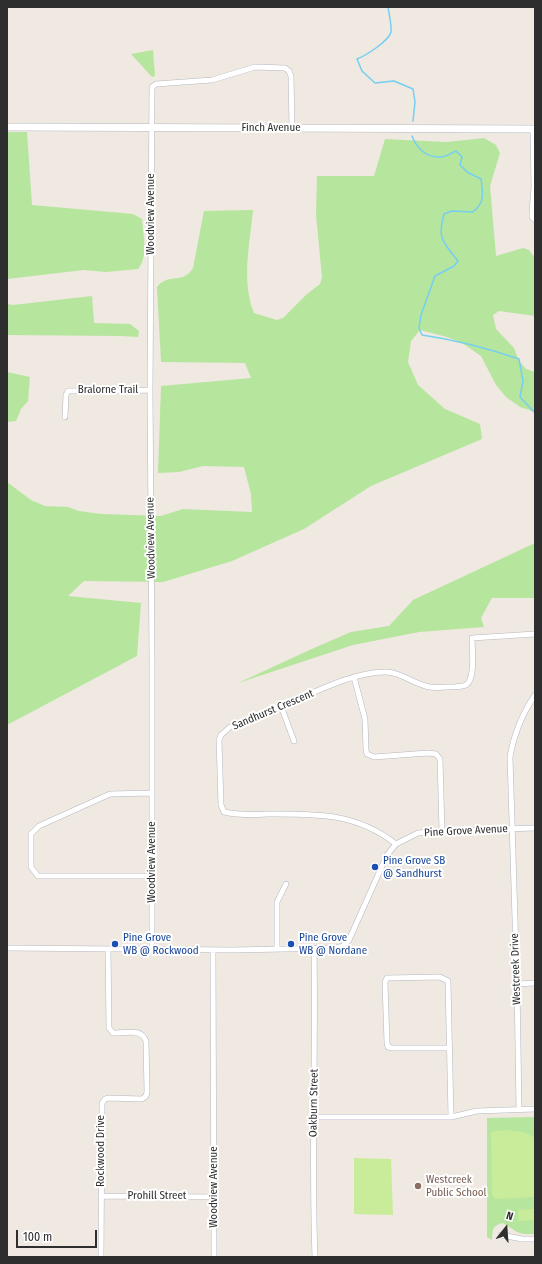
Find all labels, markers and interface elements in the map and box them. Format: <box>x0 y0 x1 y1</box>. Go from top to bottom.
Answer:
street label: Finch Avenue <box>241 121 301 135</box>
street label: Woodview Avenue <box>144 173 158 255</box>
street label: Bralorne Trail <box>78 383 138 397</box>
street label: Woodview Avenue <box>144 497 158 579</box>
street label: Sandhurst Crescent <box>230 687 316 733</box>
street label: Woodview Avenue <box>145 821 159 903</box>
street label: Pine Grove Avenue <box>424 822 508 840</box>
place label: Pine Grove SB @ Sandhurst <box>383 854 445 880</box>
marker: Pine Grove SB @ Sandhurst <box>370 862 380 872</box>
place label: Pine Grove WB @ Rockwood <box>123 931 199 957</box>
place label: Pine Grove WB @ Nordane <box>299 931 367 957</box>
street label: Westcreek Drive <box>508 933 524 1005</box>
marker: Pine Grove WB @ Rockwood <box>110 939 120 949</box>
marker: Pine Grove WB @ Nordane <box>286 939 296 949</box>
street label: Oakburn Street <box>307 1069 321 1137</box>
street label: Rockwood Drive <box>94 1115 108 1187</box>
street label: Woodview Avenue <box>207 1146 221 1228</box>
place label: Westcreek Public School <box>426 1173 486 1199</box>
marker: Westcreek Public School <box>413 1181 423 1191</box>
street label: Prohill Street <box>128 1189 186 1203</box>
north arrow <box>486 1208 526 1248</box>
text: N <box>505 1209 515 1223</box>
scale bar <box>18 1222 99 1248</box>
text: 100 m <box>23 1230 52 1244</box>

